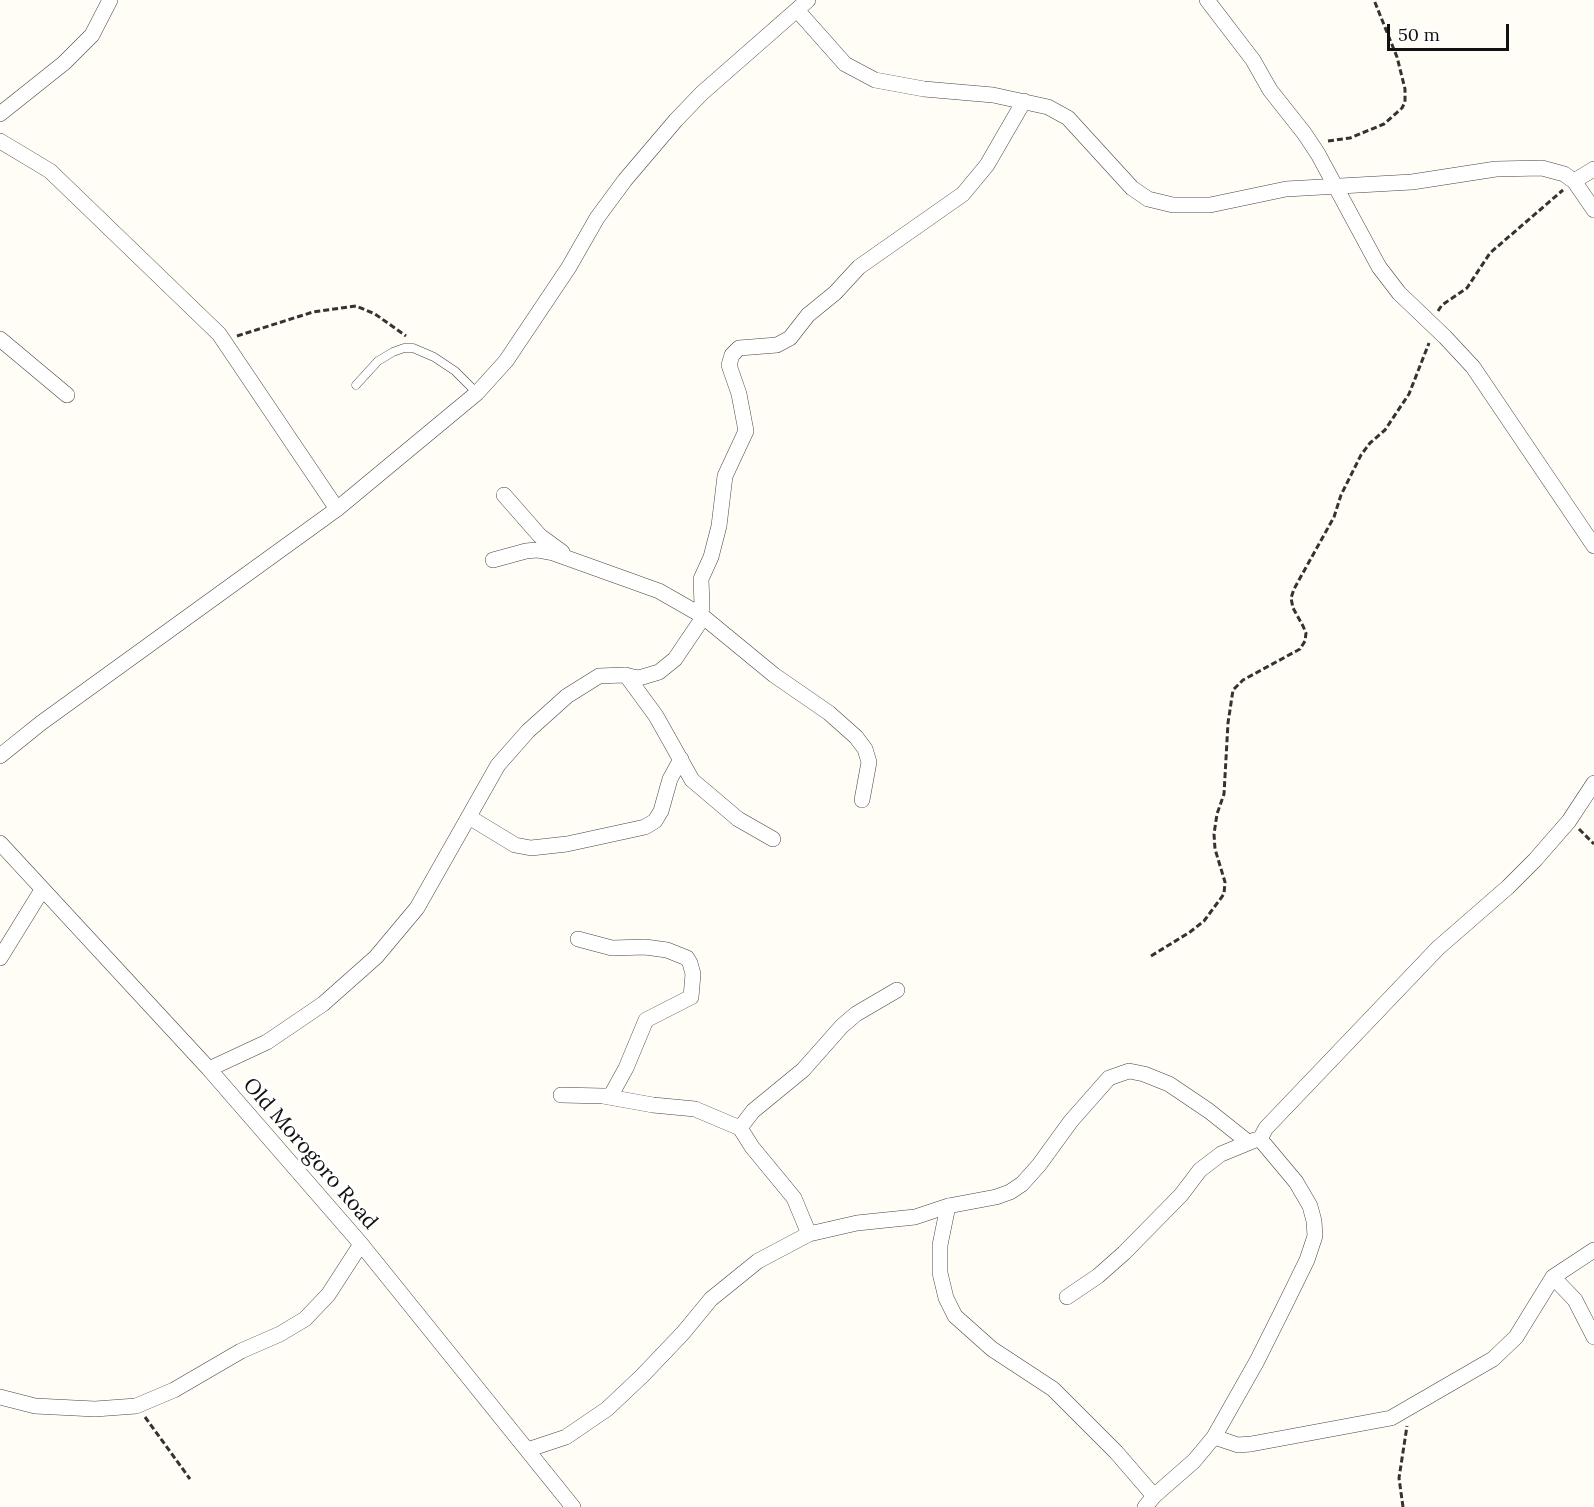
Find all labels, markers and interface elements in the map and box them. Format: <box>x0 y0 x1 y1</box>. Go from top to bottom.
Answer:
scale bar <box>1390 12 1512 50</box>
text: 50 m <box>1398 23 1440 46</box>
street label: Old Morogoro Road <box>237 1073 383 1235</box>

